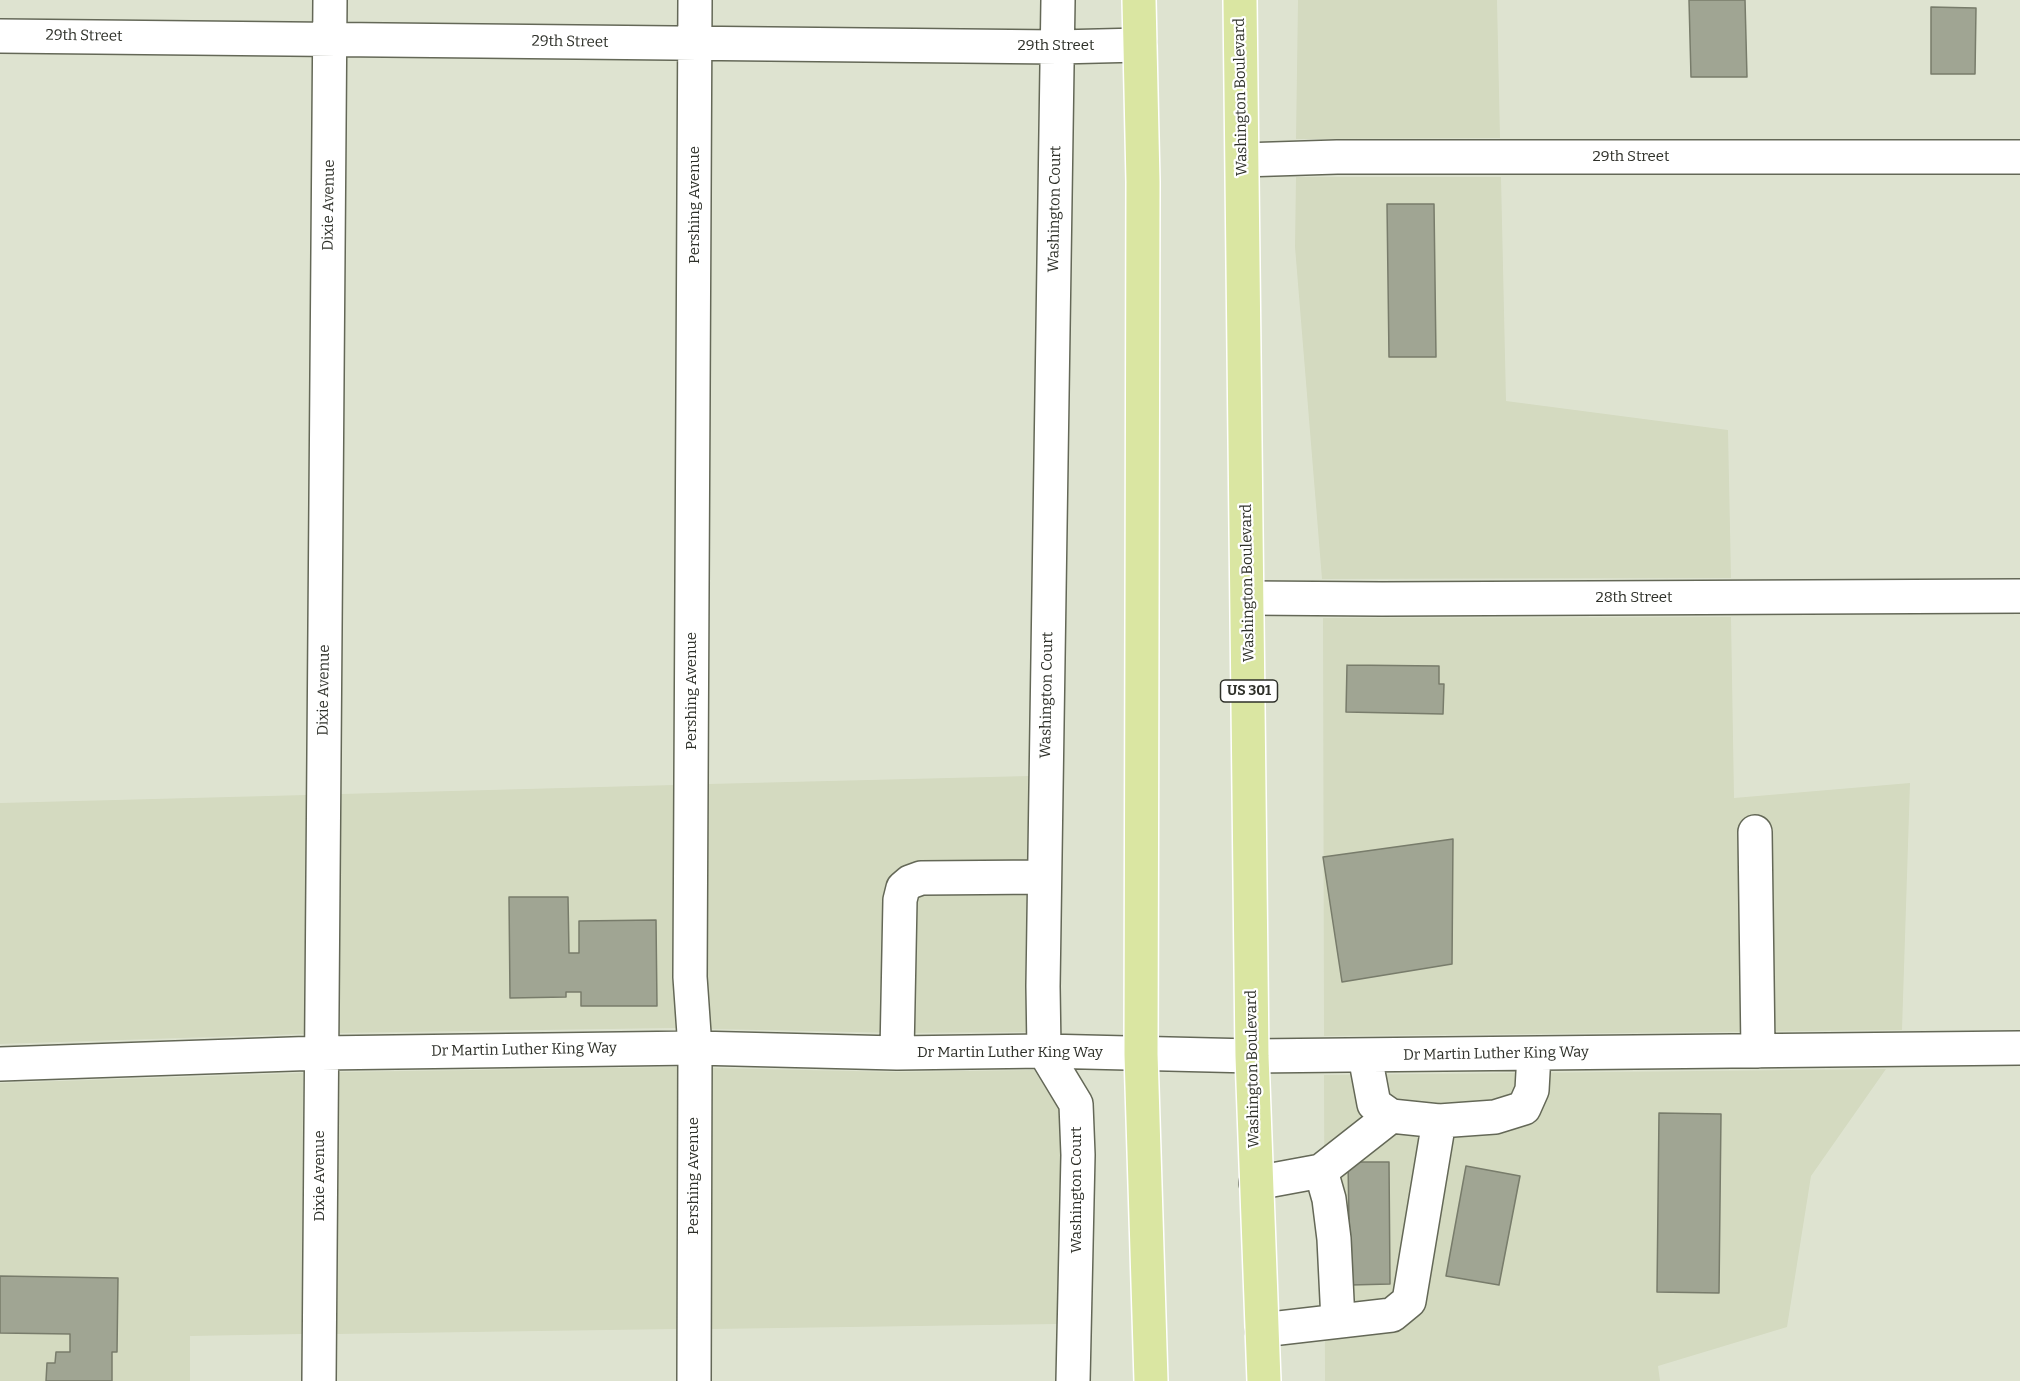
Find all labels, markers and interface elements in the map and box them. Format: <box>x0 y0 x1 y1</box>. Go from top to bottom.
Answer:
street label: Washington Boulevard <box>1231 18 1251 176</box>
street label: 29th Street <box>45 26 123 46</box>
street label: 29th Street <box>531 32 609 52</box>
street label: 29th Street <box>1018 37 1094 55</box>
street label: Pershing Avenue <box>686 146 704 264</box>
street label: Washington Court <box>1045 146 1065 272</box>
street label: 29th Street <box>1593 148 1669 166</box>
street label: Dixie Avenue <box>319 159 339 251</box>
street label: Washington Boulevard <box>1238 504 1258 662</box>
street label: 28th Street <box>1596 589 1672 607</box>
street label: Pershing Avenue <box>683 632 701 750</box>
street label: Washington Court <box>1037 632 1057 758</box>
street label: Dixie Avenue <box>314 644 334 736</box>
road number: US 301 <box>1220 680 1278 702</box>
street label: Washington Boulevard <box>1243 990 1263 1148</box>
street label: Dr Martin Luther King Way <box>431 1039 617 1061</box>
street label: Dr Martin Luther King Way <box>1403 1043 1589 1065</box>
street label: Dr Martin Luther King Way <box>917 1044 1103 1062</box>
street label: Pershing Avenue <box>685 1117 703 1235</box>
street label: Washington Court <box>1068 1127 1086 1253</box>
street label: Dixie Avenue <box>311 1130 329 1222</box>

